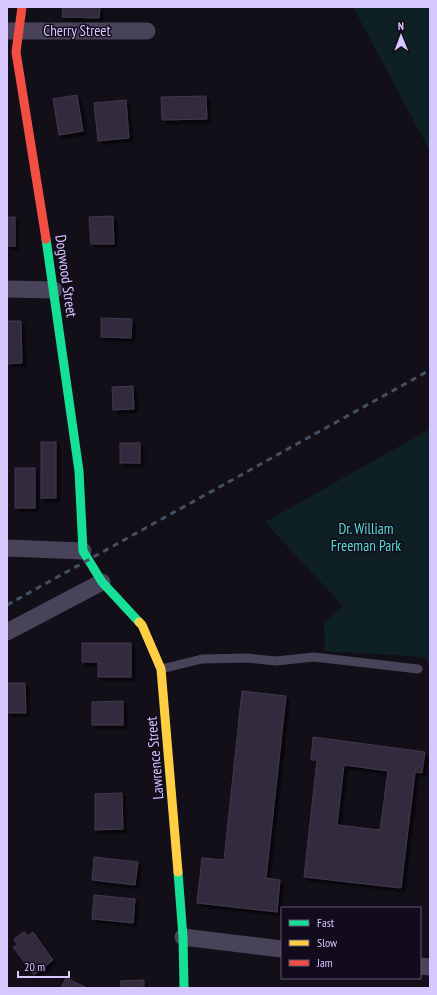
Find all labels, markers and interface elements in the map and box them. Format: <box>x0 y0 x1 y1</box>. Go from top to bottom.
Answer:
north arrow <box>381 16 421 56</box>
text: N <box>398 19 404 33</box>
street label: Cherry Street <box>43 21 111 40</box>
street label: Dogwood Street <box>51 233 82 318</box>
park label: Dr. William Freeman Park <box>331 519 401 555</box>
street label: Lawrence Street <box>141 716 168 800</box>
legend <box>281 907 421 979</box>
text: Fast <box>317 915 335 930</box>
text: Slow <box>317 935 338 950</box>
scale bar <box>18 953 69 979</box>
text: Jam <box>316 955 333 970</box>
text: 20 m <box>24 959 45 974</box>

